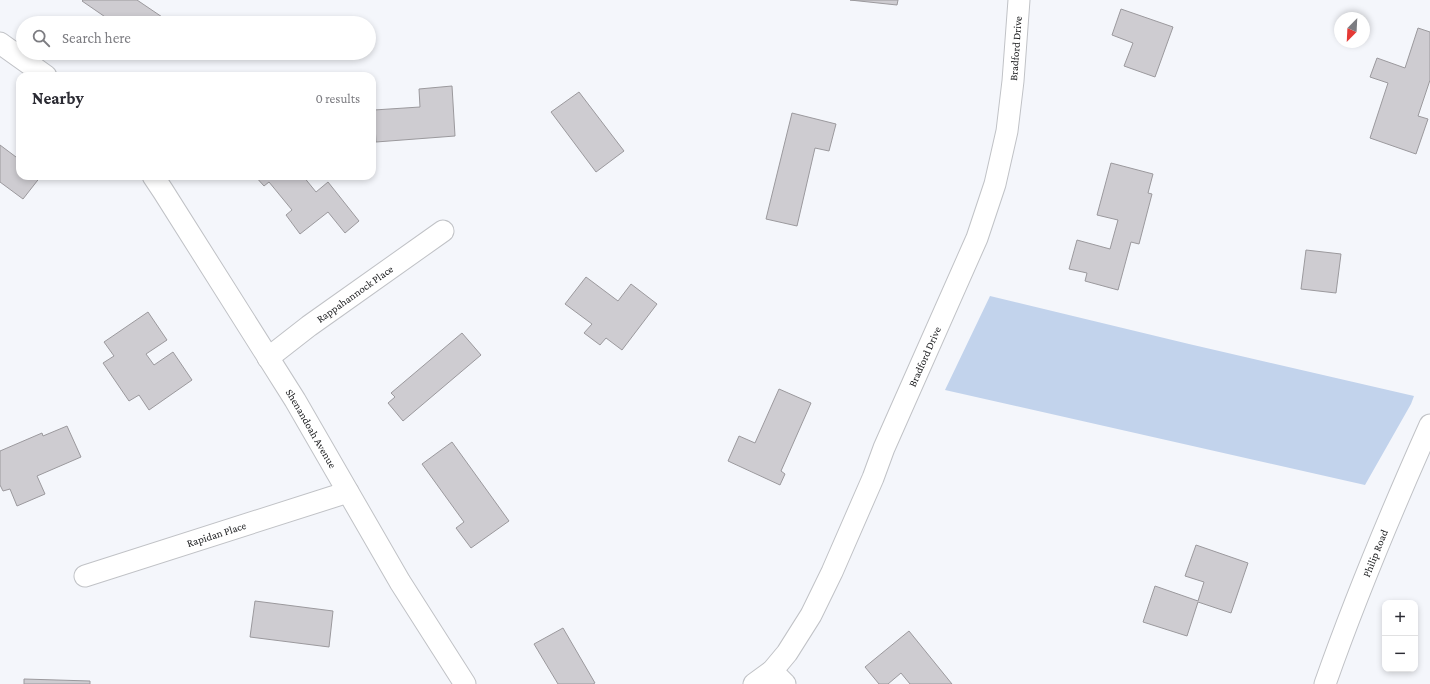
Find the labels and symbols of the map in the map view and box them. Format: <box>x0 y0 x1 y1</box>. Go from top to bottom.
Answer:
north arrow <box>1334 12 1370 48</box>
street label: Bradford Drive <box>1007 15 1024 81</box>
street label: Rappahannock Place <box>314 262 395 325</box>
street label: Bradford Drive <box>906 324 943 389</box>
street label: Shenandoah Avenue <box>283 387 339 470</box>
street label: Rapidan Place <box>185 519 248 549</box>
street label: Philip Road <box>1360 527 1390 579</box>

